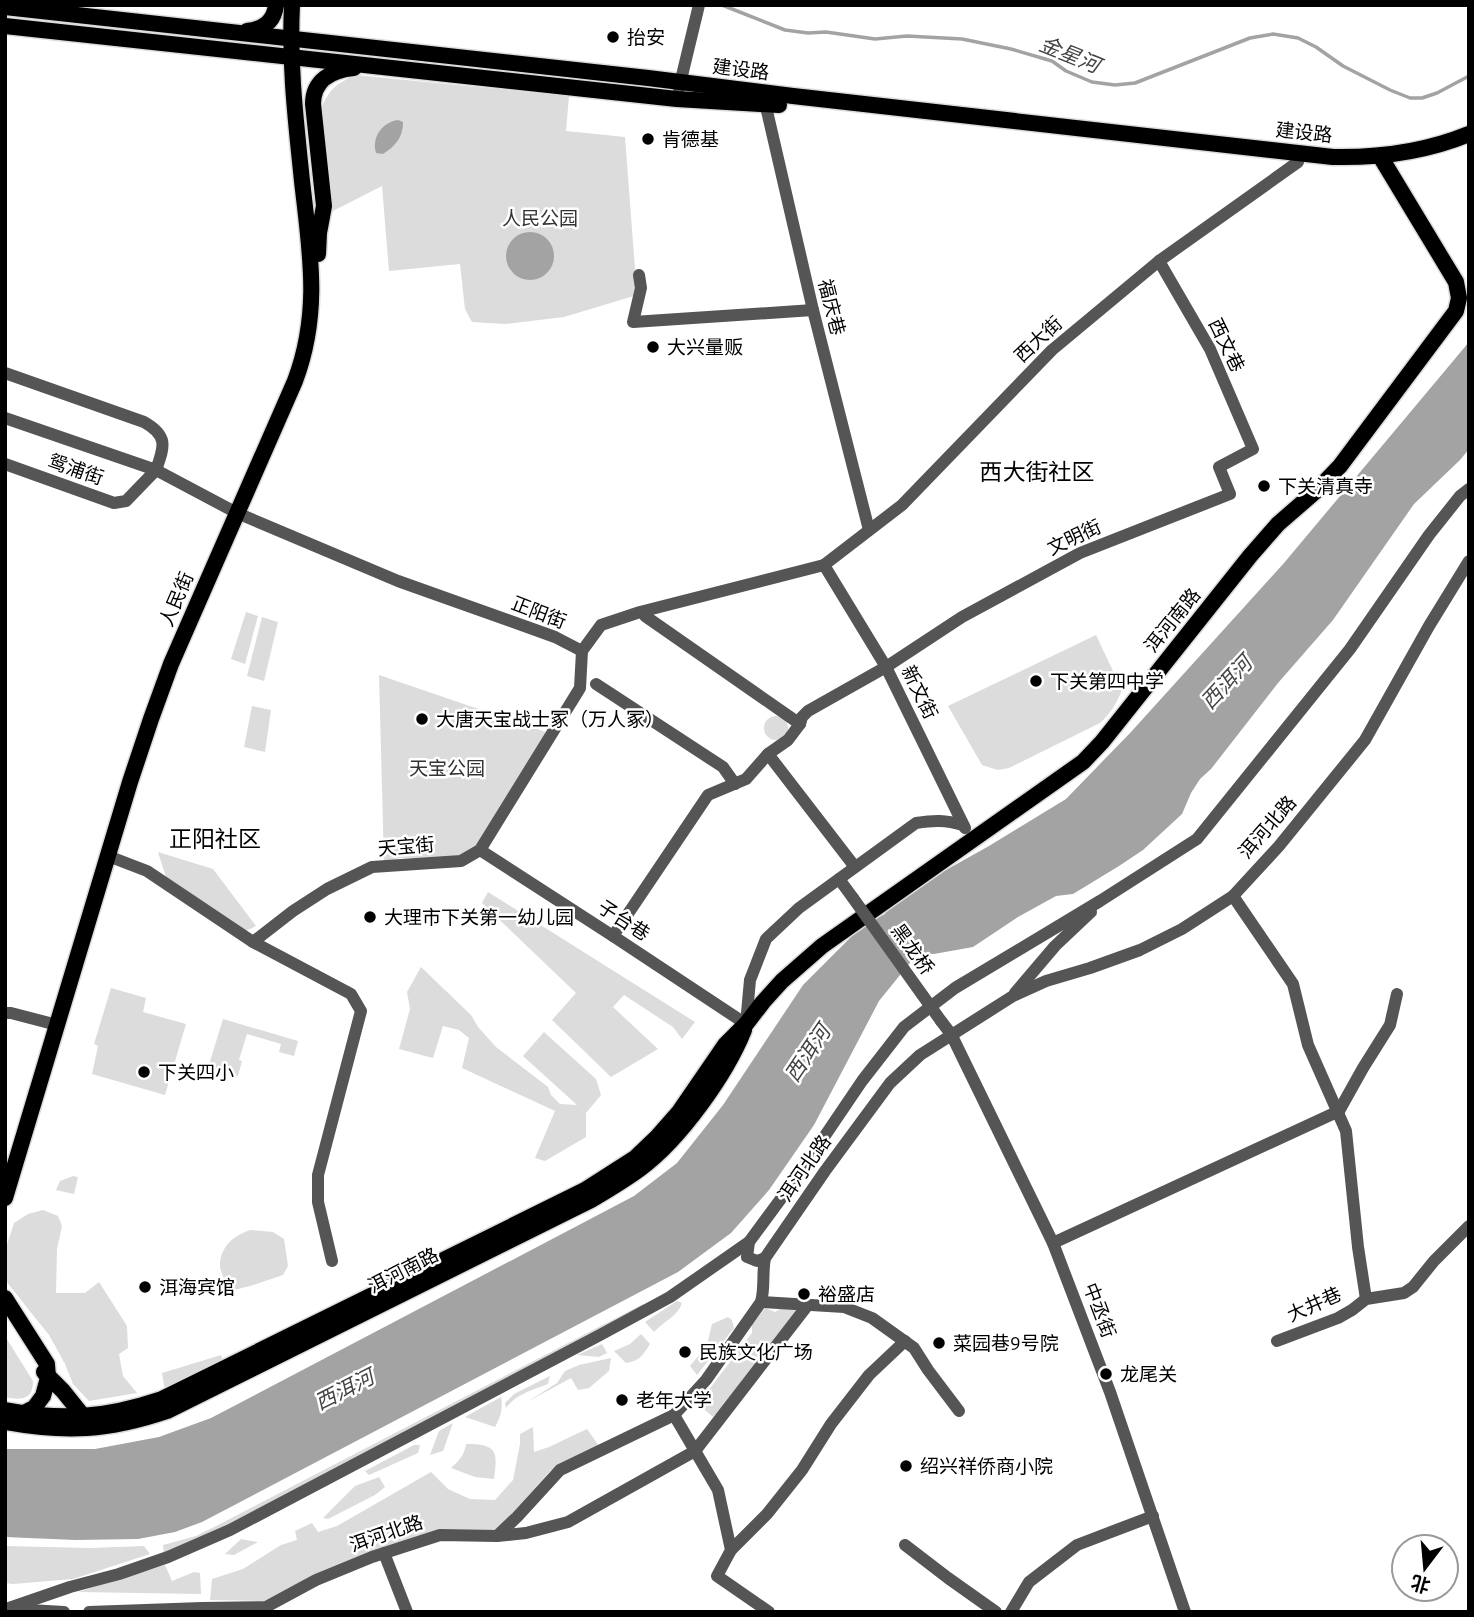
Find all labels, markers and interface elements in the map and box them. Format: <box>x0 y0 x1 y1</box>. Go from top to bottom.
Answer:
place label: 抬安 <box>627 26 665 48</box>
marker: 抬安 <box>605 29 621 45</box>
water label: 金星河 <box>1036 31 1107 78</box>
street label: 建设路 <box>711 55 771 83</box>
street label: 建设路 <box>1274 118 1334 146</box>
place label: 肯德基 <box>662 128 719 150</box>
marker: 肯德基 <box>640 131 656 147</box>
park label: 人民公园 <box>502 207 578 229</box>
street label: 福庆巷 <box>814 277 850 337</box>
street label: 西大街 <box>1010 312 1066 366</box>
street label: 西文巷 <box>1205 315 1249 375</box>
place label: 大兴量贩 <box>667 336 743 358</box>
marker: 大兴量贩 <box>645 339 661 355</box>
street label: 鸳浦街 <box>45 449 107 489</box>
district label: 西大街社区 <box>980 459 1095 484</box>
place label: 下关清真寺 <box>1278 475 1373 497</box>
marker: 下关清真寺 <box>1256 478 1272 494</box>
street label: 文明街 <box>1044 515 1104 559</box>
street label: 人民街 <box>155 568 197 630</box>
street label: 洱河南路 <box>1140 584 1204 656</box>
street label: 正阳街 <box>508 592 570 632</box>
water label: 西洱河 <box>1196 648 1259 713</box>
street label: 新文街 <box>898 662 942 722</box>
place label: 下关第四中学 <box>1050 670 1164 692</box>
marker: 下关第四中学 <box>1028 673 1044 689</box>
place label: 大唐天宝战士冢（万人冢） <box>436 708 664 730</box>
marker: 大唐天宝战士冢（万人冢） <box>414 711 430 727</box>
park label: 天宝公园 <box>409 757 485 779</box>
street label: 洱河北路 <box>1234 791 1300 863</box>
district label: 正阳社区 <box>169 826 261 851</box>
street label: 天宝街 <box>377 833 435 859</box>
street label: 子台巷 <box>594 895 654 945</box>
place label: 大理市下关第一幼儿园 <box>384 906 574 928</box>
marker: 大理市下关第一幼儿园 <box>362 909 378 925</box>
street label: 黑龙桥 <box>887 919 939 979</box>
water label: 西洱河 <box>779 1017 837 1086</box>
place label: 下关四小 <box>158 1061 234 1083</box>
marker: 下关四小 <box>136 1064 152 1080</box>
street label: 洱河北路 <box>773 1131 835 1205</box>
street label: 洱河南路 <box>364 1243 442 1297</box>
place label: 洱海宾馆 <box>159 1276 235 1298</box>
marker: 洱海宾馆 <box>137 1279 153 1295</box>
street label: 中丞街 <box>1080 1279 1120 1341</box>
street label: 大井巷 <box>1283 1282 1345 1326</box>
place label: 裕盛店 <box>818 1283 875 1305</box>
marker: 裕盛店 <box>796 1286 812 1302</box>
place label: 菜园巷9号院 <box>953 1332 1059 1354</box>
marker: 菜园巷9号院 <box>931 1335 947 1351</box>
place label: 民族文化广场 <box>699 1341 813 1363</box>
marker: 民族文化广场 <box>677 1344 693 1360</box>
water label: 西洱河 <box>310 1362 381 1414</box>
place label: 龙尾关 <box>1120 1363 1177 1385</box>
marker: 龙尾关 <box>1098 1366 1114 1382</box>
place label: 老年大学 <box>636 1389 712 1411</box>
marker: 老年大学 <box>614 1392 630 1408</box>
place label: 绍兴祥侨商小院 <box>920 1455 1053 1477</box>
marker: 绍兴祥侨商小院 <box>898 1458 914 1474</box>
street label: 洱河北路 <box>346 1510 426 1556</box>
north arrow <box>1390 1533 1460 1603</box>
text: 北 <box>1408 1571 1432 1598</box>

